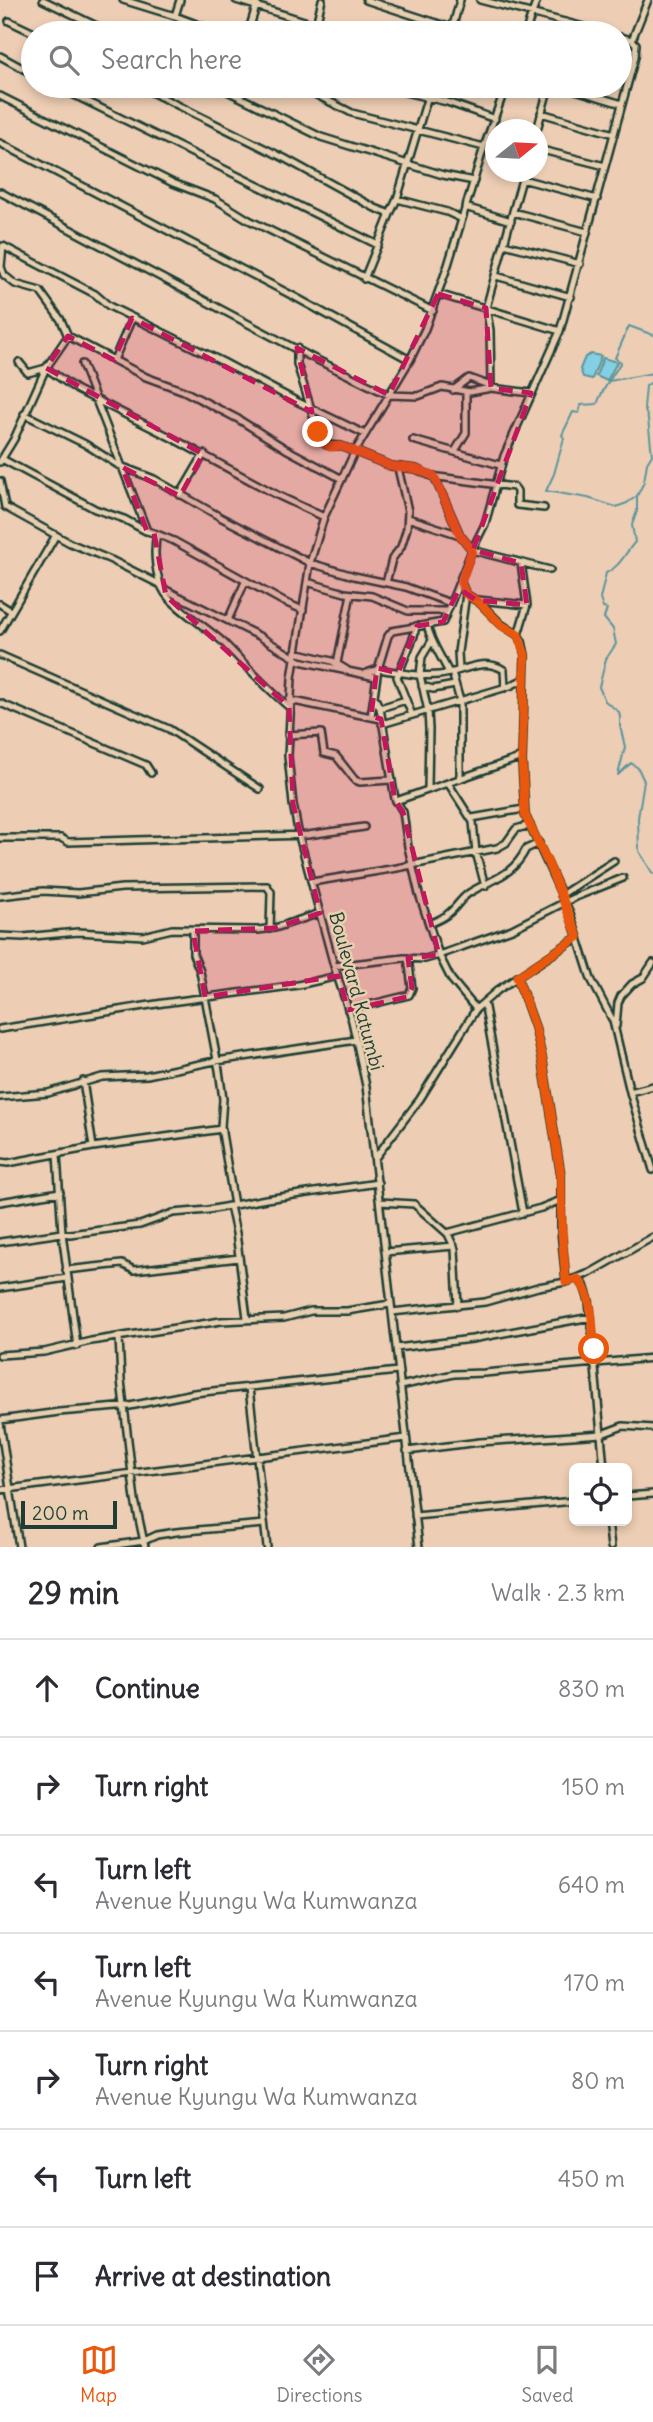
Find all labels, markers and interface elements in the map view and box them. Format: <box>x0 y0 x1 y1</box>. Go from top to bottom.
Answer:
search box <box>21 21 632 98</box>
icon: search <box>45 41 83 79</box>
text: Search here <box>101 43 242 76</box>
north arrow <box>485 119 548 182</box>
route end <box>302 416 333 447</box>
street label: Boulevard Katumbi <box>324 909 390 1073</box>
route start <box>578 1333 609 1364</box>
map controls <box>569 1463 632 1526</box>
button: locate <box>569 1463 632 1526</box>
scale bar <box>21 1498 117 1530</box>
text: 200 m <box>32 1501 89 1525</box>
text: 29 min <box>28 1574 119 1612</box>
text: Walk · 2.3 km <box>491 1578 625 1607</box>
icon: ahead <box>28 1669 66 1707</box>
text: Continue <box>95 1672 200 1705</box>
text: 830 m <box>558 1674 625 1703</box>
icon: right <box>28 1767 66 1805</box>
text: Turn right <box>95 1770 208 1803</box>
text: 150 m <box>562 1772 625 1801</box>
text: Turn left <box>95 1853 191 1886</box>
icon: left <box>28 1865 66 1903</box>
text: 640 m <box>558 1870 625 1899</box>
text: Avenue Kyungu Wa Kumwanza <box>95 1886 418 1915</box>
text: Turn left <box>95 1951 191 1984</box>
icon: left <box>28 1963 66 2001</box>
text: 170 m <box>564 1968 625 1997</box>
text: Avenue Kyungu Wa Kumwanza <box>95 1984 418 2013</box>
text: Turn right <box>95 2049 208 2082</box>
icon: right <box>28 2061 66 2099</box>
text: 80 m <box>571 2066 625 2095</box>
text: Avenue Kyungu Wa Kumwanza <box>95 2082 418 2111</box>
icon: left <box>28 2159 66 2197</box>
text: Turn left <box>95 2162 191 2195</box>
text: 450 m <box>558 2164 625 2193</box>
icon: arrive <box>28 2257 66 2295</box>
text: Arrive at destination <box>95 2260 331 2293</box>
tab: Map <box>80 2341 118 2407</box>
tab: Directions <box>277 2341 362 2407</box>
tab: Saved <box>521 2341 573 2407</box>

